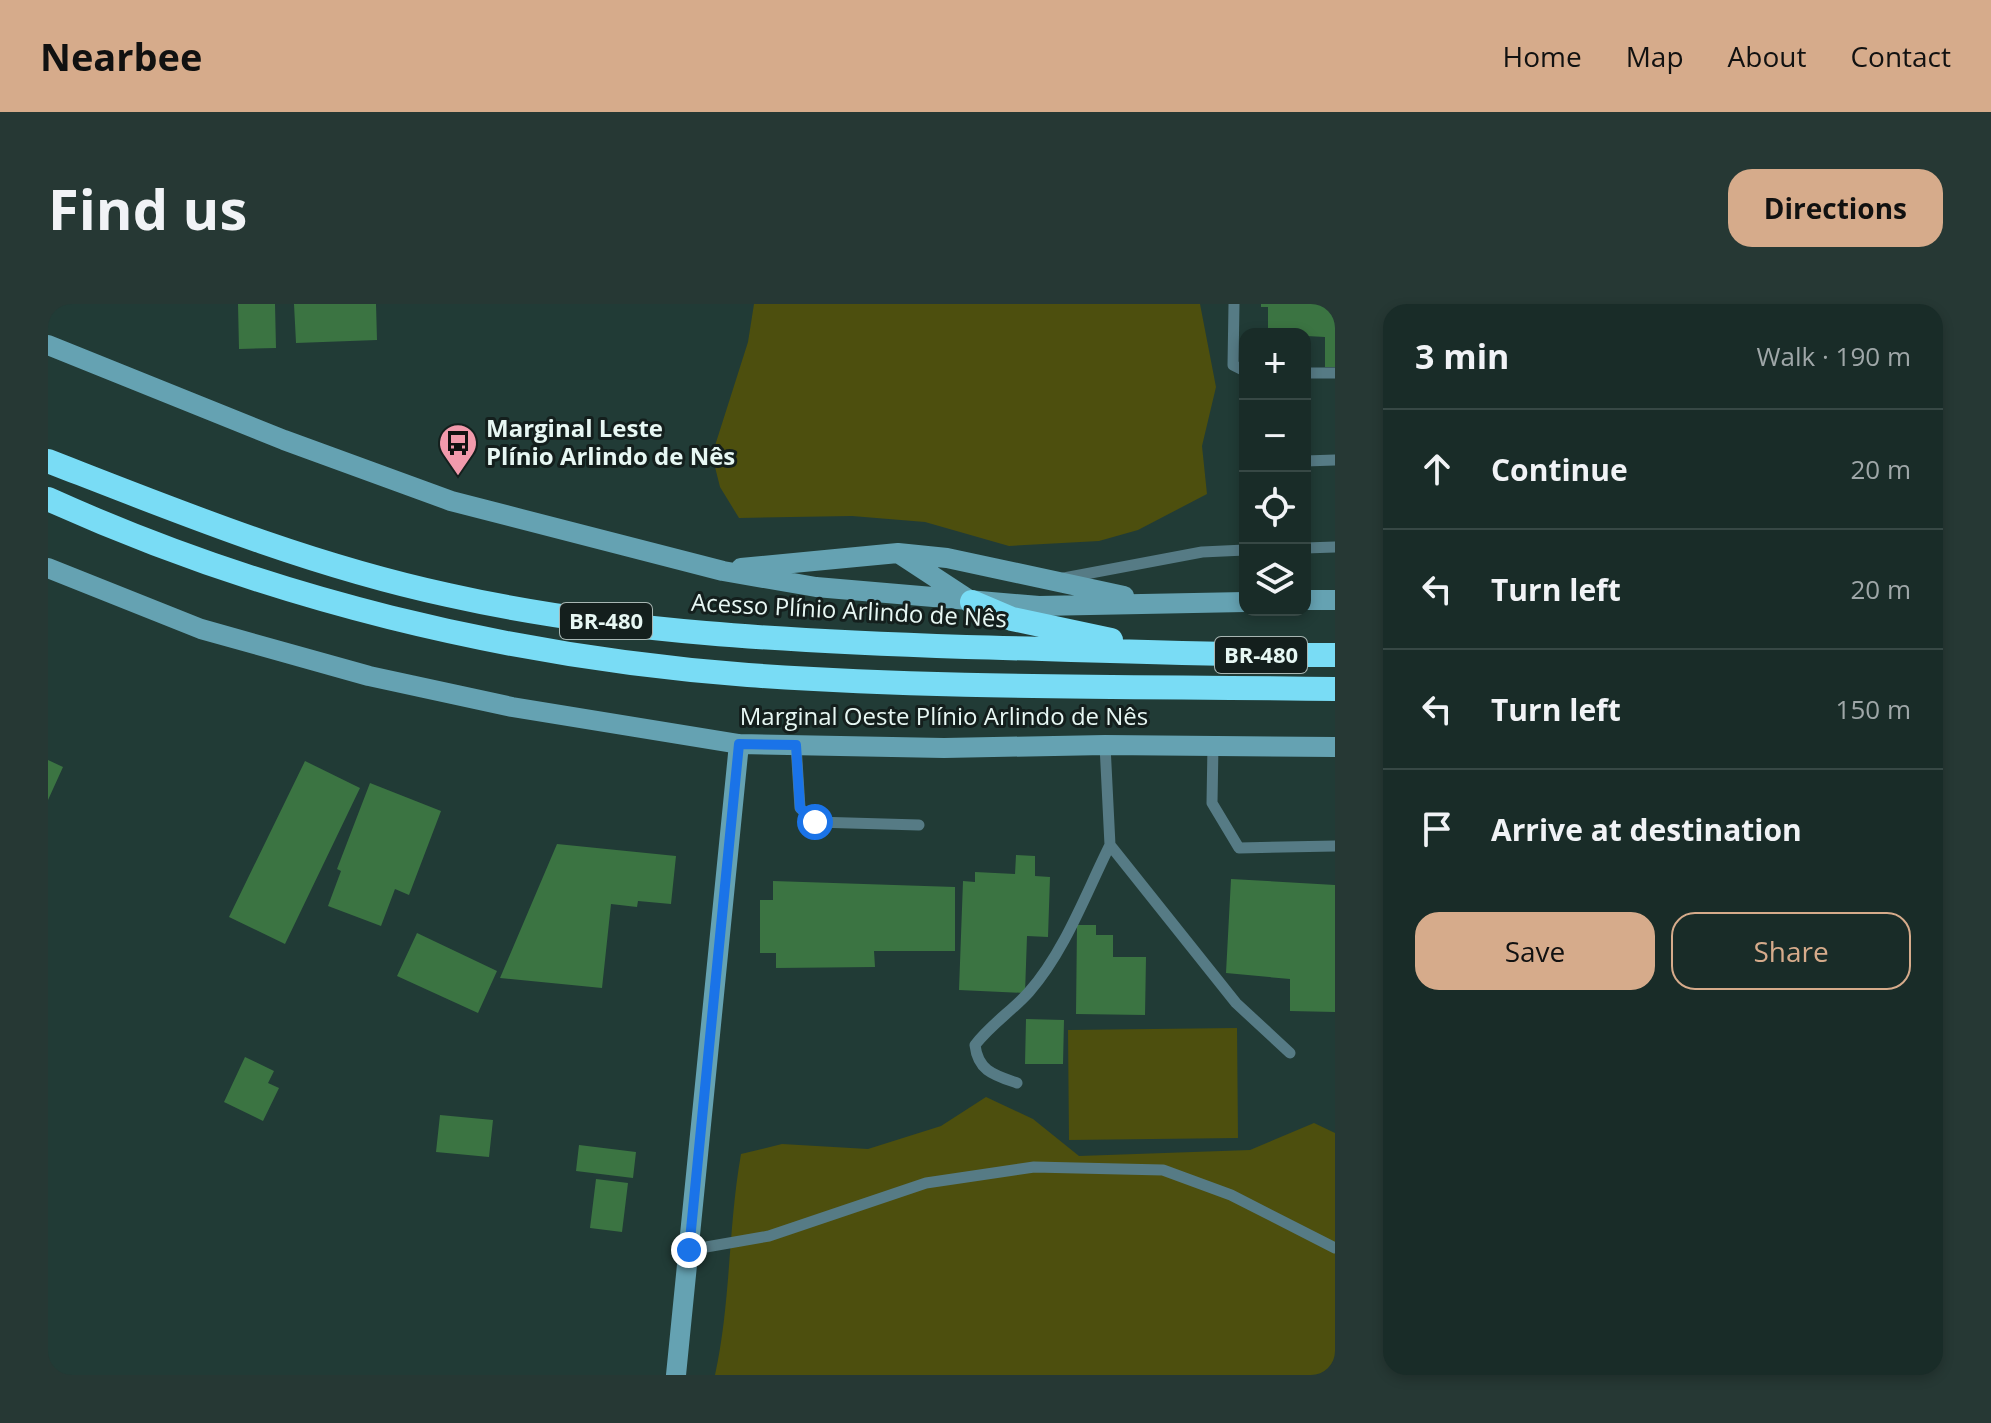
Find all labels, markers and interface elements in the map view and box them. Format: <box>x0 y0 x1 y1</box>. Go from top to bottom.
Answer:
text: Nearbee <box>40 30 203 82</box>
text: Home <box>1503 37 1582 75</box>
text: Map <box>1626 37 1684 75</box>
text: About <box>1728 37 1806 75</box>
text: Contact <box>1850 37 1951 75</box>
button: Directions <box>1728 169 1943 247</box>
text: Find us <box>48 170 247 246</box>
map controls <box>1239 328 1311 616</box>
button: + <box>1239 328 1311 400</box>
text: 3 min <box>1415 333 1509 379</box>
text: Walk · 190 m <box>1757 338 1911 374</box>
button: − <box>1239 400 1311 472</box>
place label: Marginal Leste Plínio Arlindo de Nês <box>486 411 735 472</box>
bus stop icon: Marginal Leste Plínio Arlindo de Nês <box>437 422 479 477</box>
icon: ahead <box>1415 447 1459 491</box>
text: Continue <box>1491 449 1628 490</box>
text: 20 m <box>1850 451 1911 487</box>
button: locate <box>1239 472 1311 544</box>
button: layers <box>1239 544 1311 616</box>
icon: left <box>1415 567 1459 611</box>
text: Turn left <box>1491 569 1621 610</box>
text: 20 m <box>1850 571 1911 607</box>
street label: Acesso Plínio Arlindo de Nês <box>690 585 1008 634</box>
road number: BR-480 <box>560 603 652 639</box>
road number: BR-480 <box>1215 637 1307 673</box>
icon: left <box>1415 687 1459 731</box>
text: Turn left <box>1491 689 1621 730</box>
text: 150 m <box>1836 691 1911 727</box>
street label: Marginal Oeste Plínio Arlindo de Nês <box>740 699 1148 732</box>
route start <box>797 804 833 840</box>
icon: arrive <box>1415 807 1459 851</box>
text: Arrive at destination <box>1491 809 1802 850</box>
button: Save <box>1415 912 1655 990</box>
button: Share <box>1671 912 1911 990</box>
route end <box>671 1232 707 1268</box>

